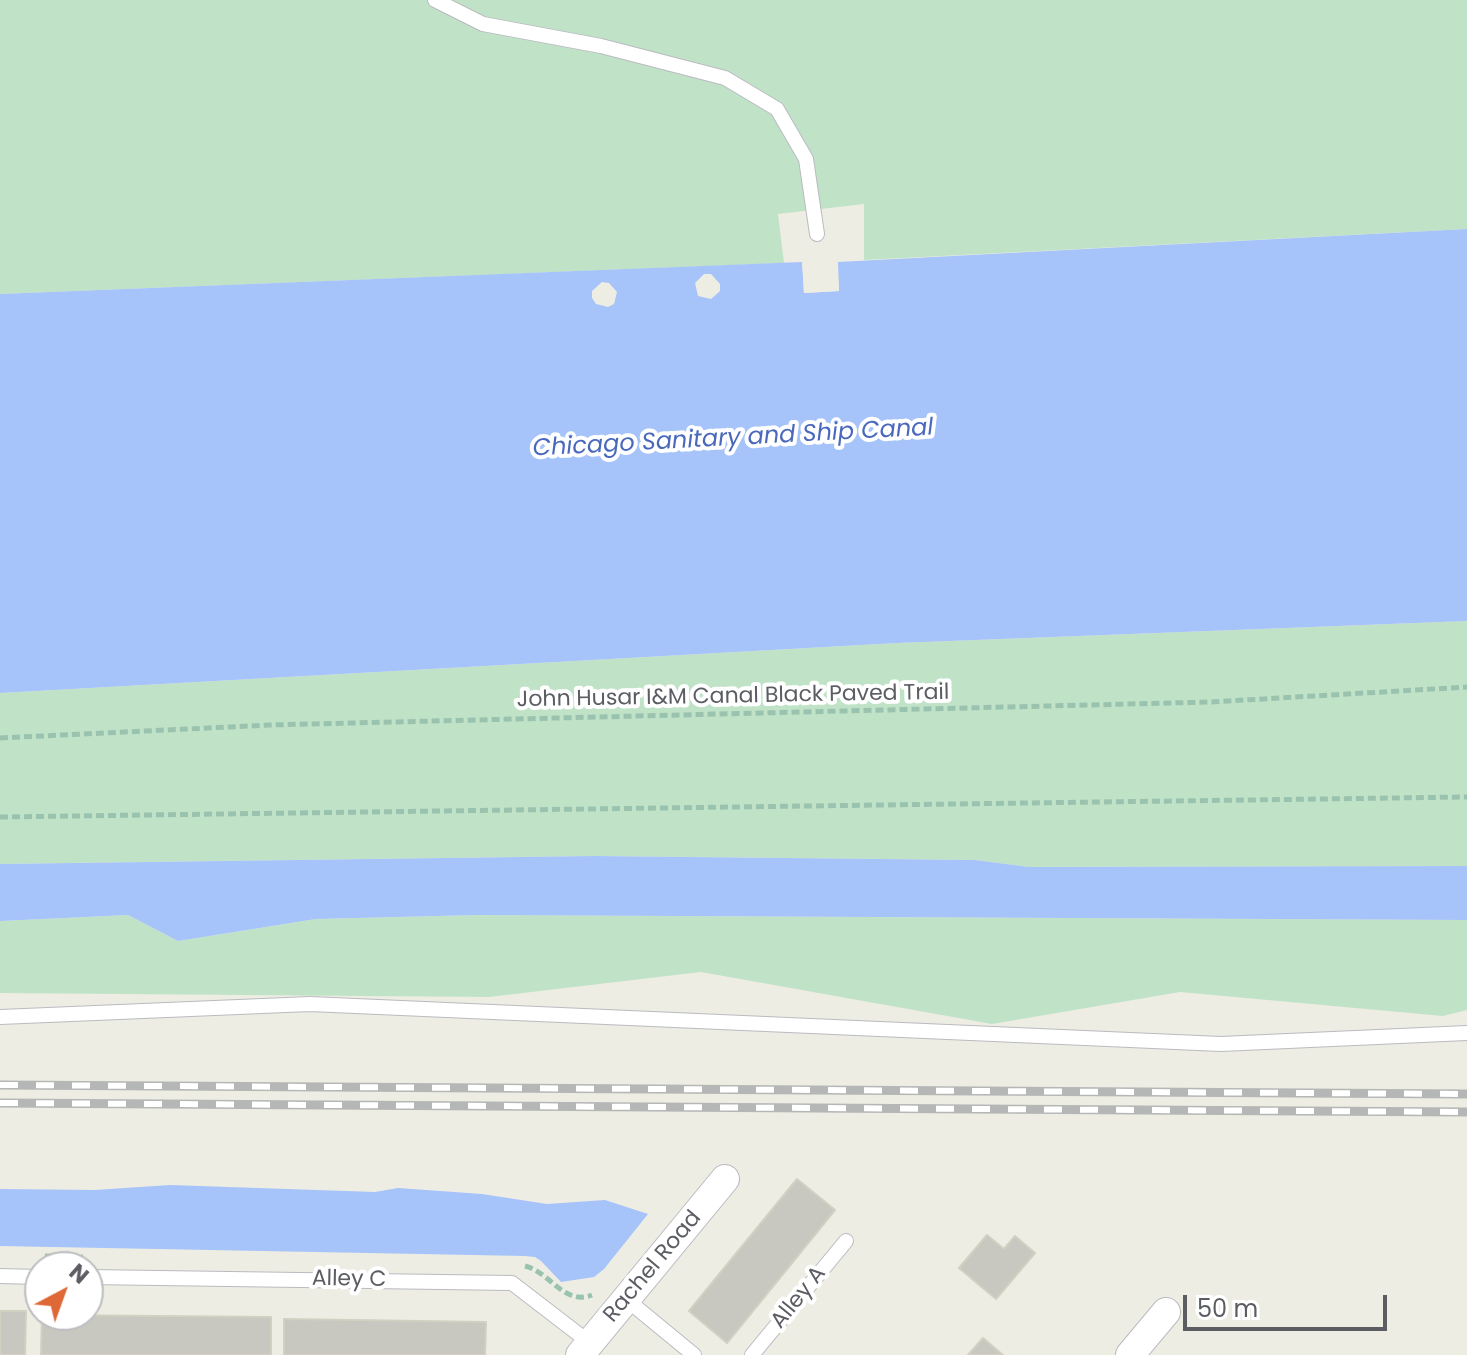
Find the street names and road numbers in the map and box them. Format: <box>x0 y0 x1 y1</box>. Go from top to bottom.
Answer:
street label: John Husar I&M Canal Black Paved Trail <box>517 680 949 714</box>
street label: Rachel Road <box>599 1206 707 1328</box>
street label: Alley A <box>766 1262 832 1334</box>
street label: Alley C <box>312 1266 386 1294</box>

